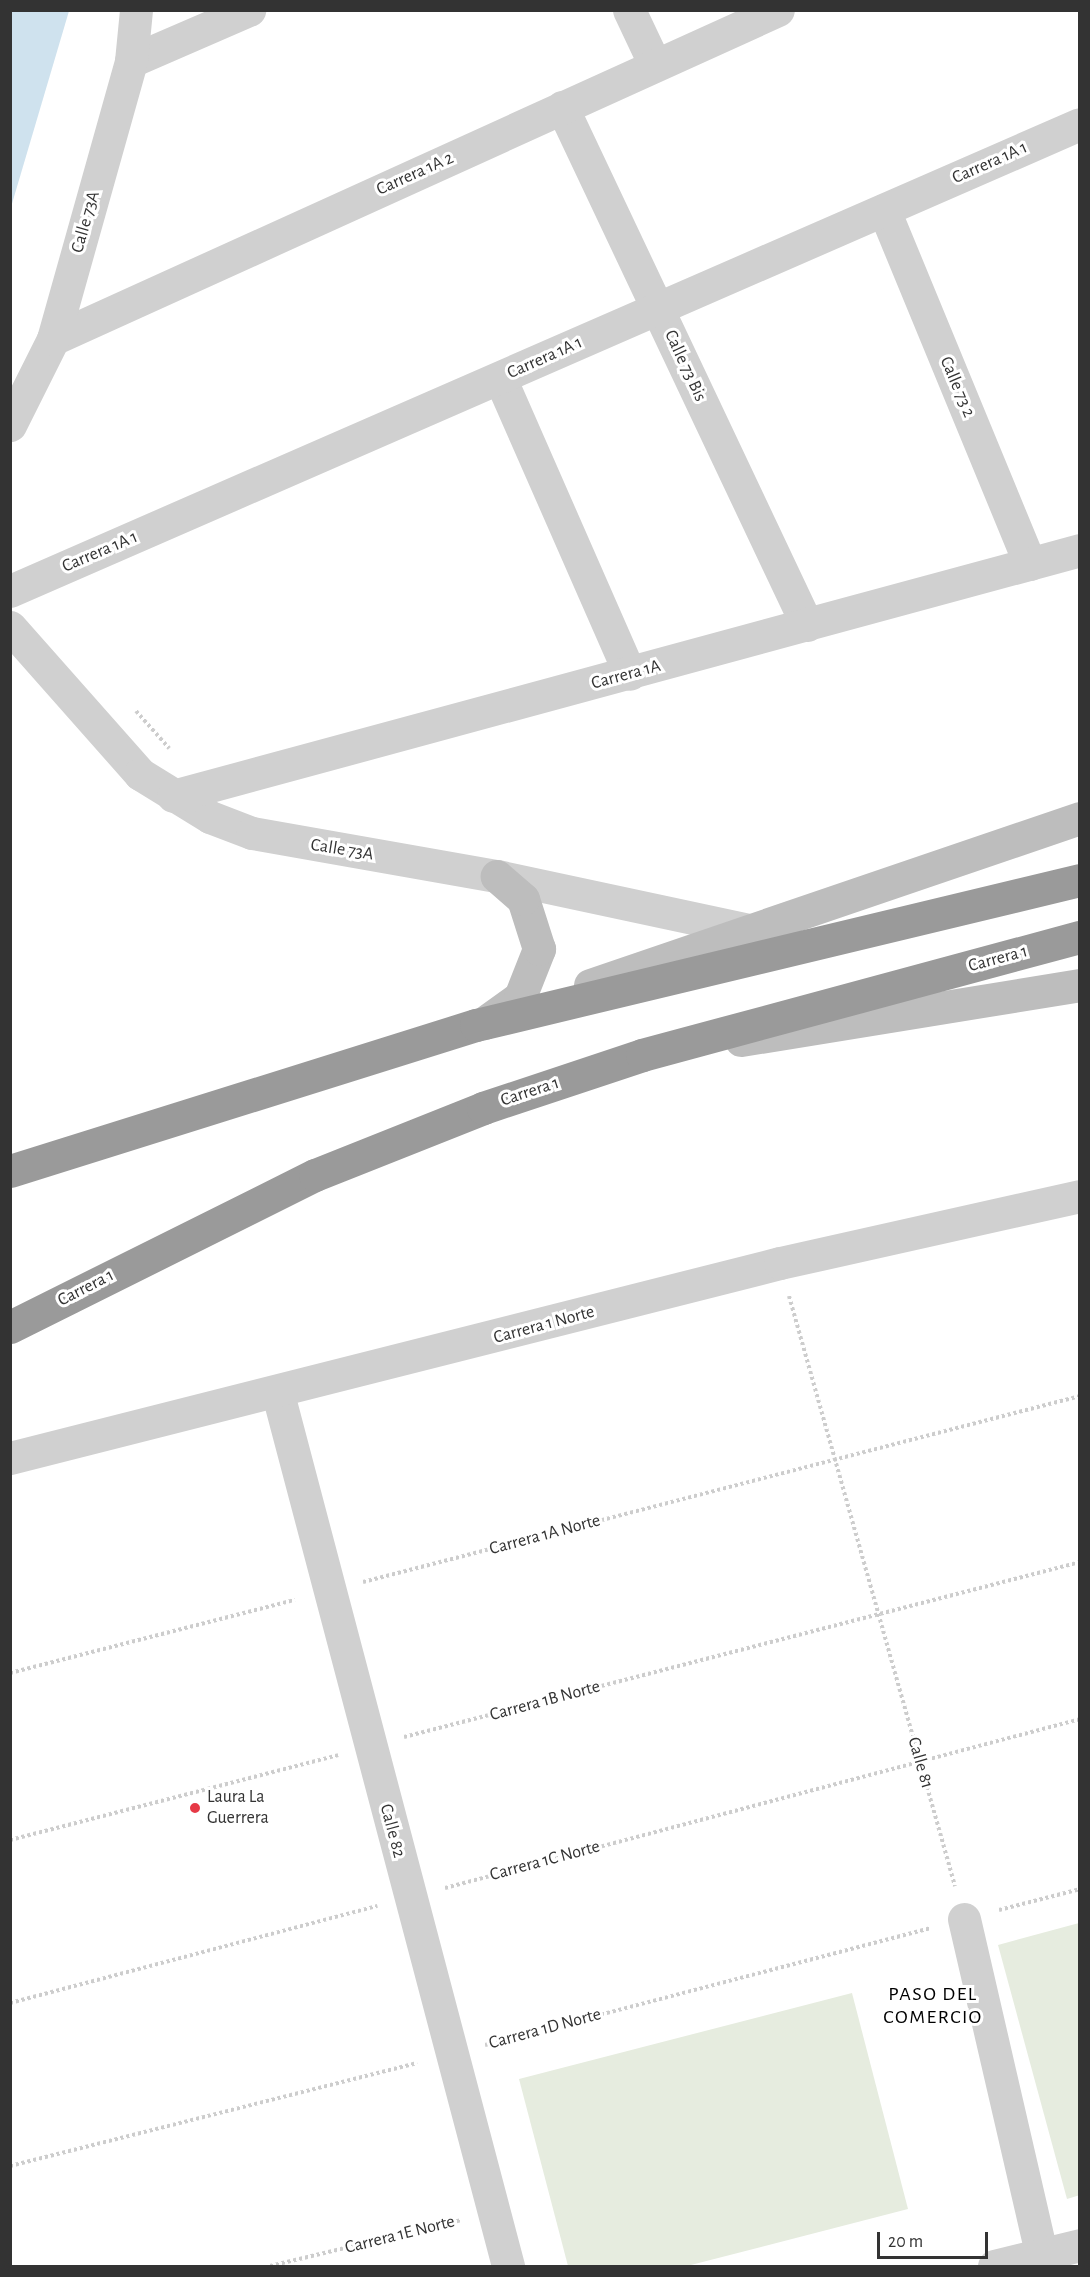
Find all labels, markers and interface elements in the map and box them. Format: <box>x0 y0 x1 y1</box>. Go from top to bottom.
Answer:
street label: Carrera 1A 1 <box>949 137 1031 189</box>
street label: Carrera 1A 2 <box>373 147 457 201</box>
street label: Calle 73A <box>67 189 105 255</box>
street label: Calle 73 Bis <box>659 327 711 405</box>
street label: Carrera 1A 1 <box>504 332 586 384</box>
street label: Calle 73 2 <box>935 353 979 421</box>
street label: Carrera 1A 1 <box>59 526 141 578</box>
street label: Carrera 1A <box>589 655 663 695</box>
street label: Calle 73A <box>309 834 375 866</box>
street label: Carrera 1 <box>966 941 1030 977</box>
street label: Carrera 1 <box>498 1072 562 1112</box>
street label: Carrera 1 <box>54 1265 118 1311</box>
street label: Carrera 1 Norte <box>491 1301 597 1349</box>
street label: Carrera 1A Norte <box>487 1510 603 1560</box>
street label: Carrera 1B Norte <box>487 1676 603 1726</box>
street label: Calle 81 <box>902 1735 938 1791</box>
place label: Laura La Guerrera <box>207 1787 269 1830</box>
marker: Laura La Guerrera <box>188 1801 202 1815</box>
street label: Calle 82 <box>375 1802 409 1860</box>
street label: Carrera 1C Norte <box>488 1836 602 1886</box>
district label: PASO DEL COMERCIO <box>883 1983 983 2030</box>
street label: Carrera 1D Norte <box>487 2004 603 2054</box>
street label: Carrera 1E Norte <box>343 2211 457 2259</box>
scale bar <box>880 2220 991 2258</box>
text: 20 m <box>888 2233 923 2251</box>

